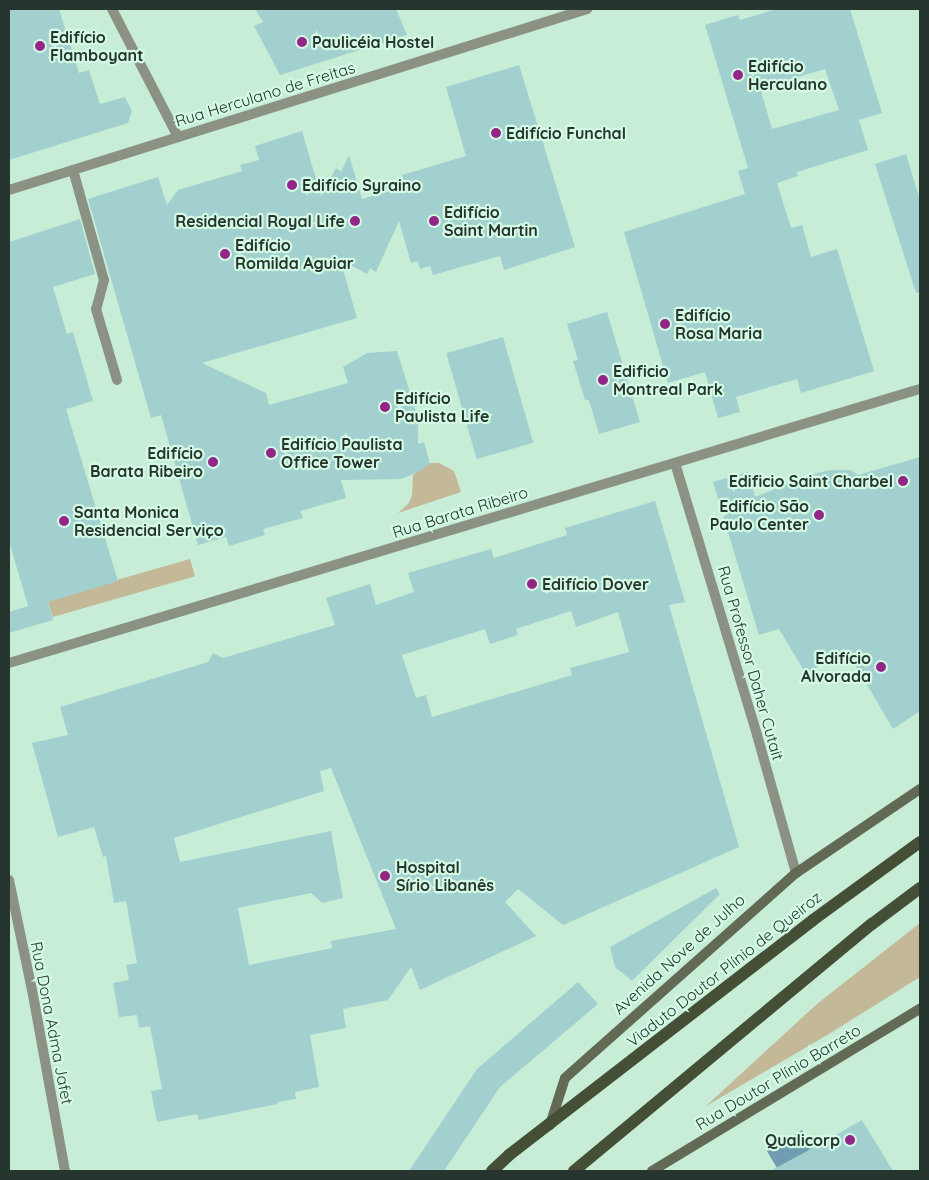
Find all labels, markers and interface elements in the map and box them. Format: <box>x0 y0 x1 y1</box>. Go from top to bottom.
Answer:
place label: Edifício Flamboyant <box>50 27 144 65</box>
place label: Paulicéia Hostel <box>312 32 434 52</box>
marker: Paulicéia Hostel <box>296 36 308 48</box>
marker: Edifício Flamboyant <box>34 40 46 52</box>
place label: Edifício Herculano <box>748 56 827 94</box>
street label: Rua Herculano de Freitas <box>173 57 357 131</box>
marker: Edifício Herculano <box>732 69 744 81</box>
place label: Edifício Funchal <box>506 123 626 143</box>
marker: Edifício Funchal <box>490 127 502 139</box>
place label: Edifício Syraino <box>302 175 421 195</box>
marker: Edifício Syraino <box>286 179 298 191</box>
place label: Edifício Saint Martin <box>444 202 538 240</box>
place label: Residencial Royal Life <box>175 211 345 231</box>
marker: Residencial Royal Life <box>349 215 361 227</box>
marker: Edifício Saint Martin <box>428 215 440 227</box>
place label: Edifício Romilda Aguiar <box>235 235 354 273</box>
marker: Edifício Romilda Aguiar <box>219 248 231 260</box>
place label: Edifício Rosa Maria <box>675 305 762 343</box>
marker: Edifício Rosa Maria <box>659 318 671 330</box>
place label: Edificio Montreal Park <box>613 361 723 399</box>
marker: Edificio Montreal Park <box>597 374 609 386</box>
place label: Edifício Paulista Life <box>395 388 489 426</box>
marker: Edifício Paulista Life <box>379 401 391 413</box>
place label: Edifício Paulista Office Tower <box>281 434 402 472</box>
place label: Edifício Barata Ribeiro <box>90 443 203 481</box>
marker: Edifício Paulista Office Tower <box>265 447 277 459</box>
marker: Edifício Barata Ribeiro <box>207 456 219 468</box>
place label: Edificio Saint Charbel <box>729 471 893 491</box>
marker: Edificio Saint Charbel <box>897 475 909 487</box>
street label: Rua Barata Ribeiro <box>390 482 530 542</box>
place label: Edifício São Paulo Center <box>710 496 809 534</box>
place label: Santa Monica Residencial Serviço <box>74 502 224 540</box>
marker: Edifício São Paulo Center <box>813 509 825 521</box>
marker: Santa Monica Residencial Serviço <box>58 515 70 527</box>
street label: Rua Professor Daher Cutait <box>714 564 788 762</box>
place label: Edifício Dover <box>542 574 649 594</box>
marker: Edifício Dover <box>526 578 538 590</box>
place label: Edifício Alvorada <box>801 648 871 686</box>
marker: Edifício Alvorada <box>875 661 887 673</box>
place label: Hospital Sírio Libanês <box>396 857 494 895</box>
marker: Hospital Sírio Libanês <box>378 869 392 883</box>
street label: Viaduto Doutor Plínio de Queiroz <box>623 887 825 1051</box>
street label: Avenida Nove de Julho <box>609 890 749 1018</box>
street label: Rua Dona Adma Jafet <box>27 940 77 1106</box>
street label: Rua Doutor Plínio Barreto <box>692 1020 864 1134</box>
place label: Qualicorp <box>765 1130 840 1150</box>
marker: Qualicorp <box>844 1134 856 1146</box>

